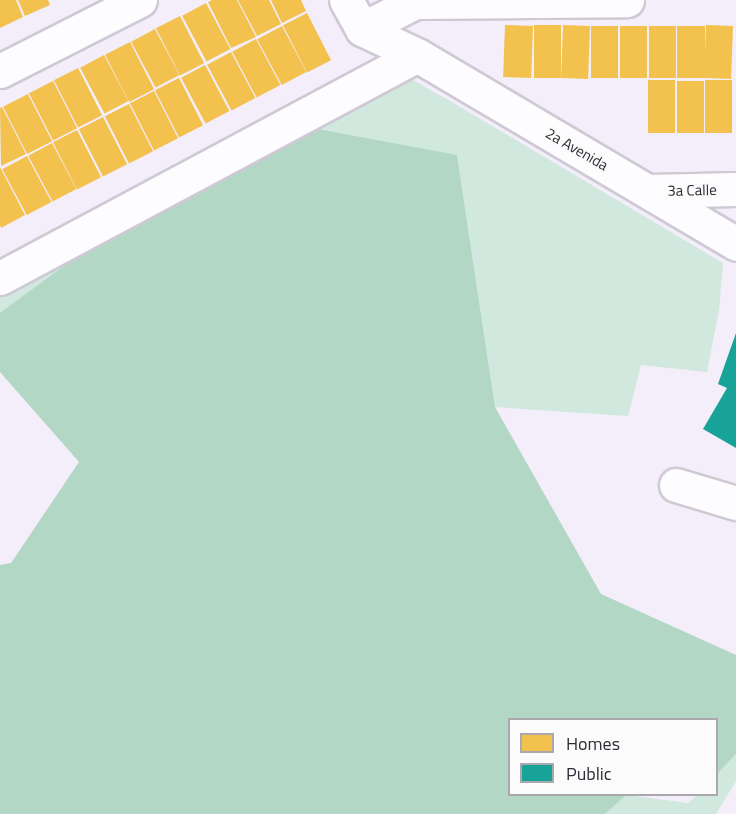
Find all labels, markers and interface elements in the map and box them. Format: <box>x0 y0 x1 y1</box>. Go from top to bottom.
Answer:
street label: 2a Avenida <box>542 124 612 174</box>
street label: 3a Calle <box>667 181 717 199</box>
legend <box>508 718 718 796</box>
text: Homes <box>566 730 620 757</box>
text: Public <box>566 760 612 787</box>

